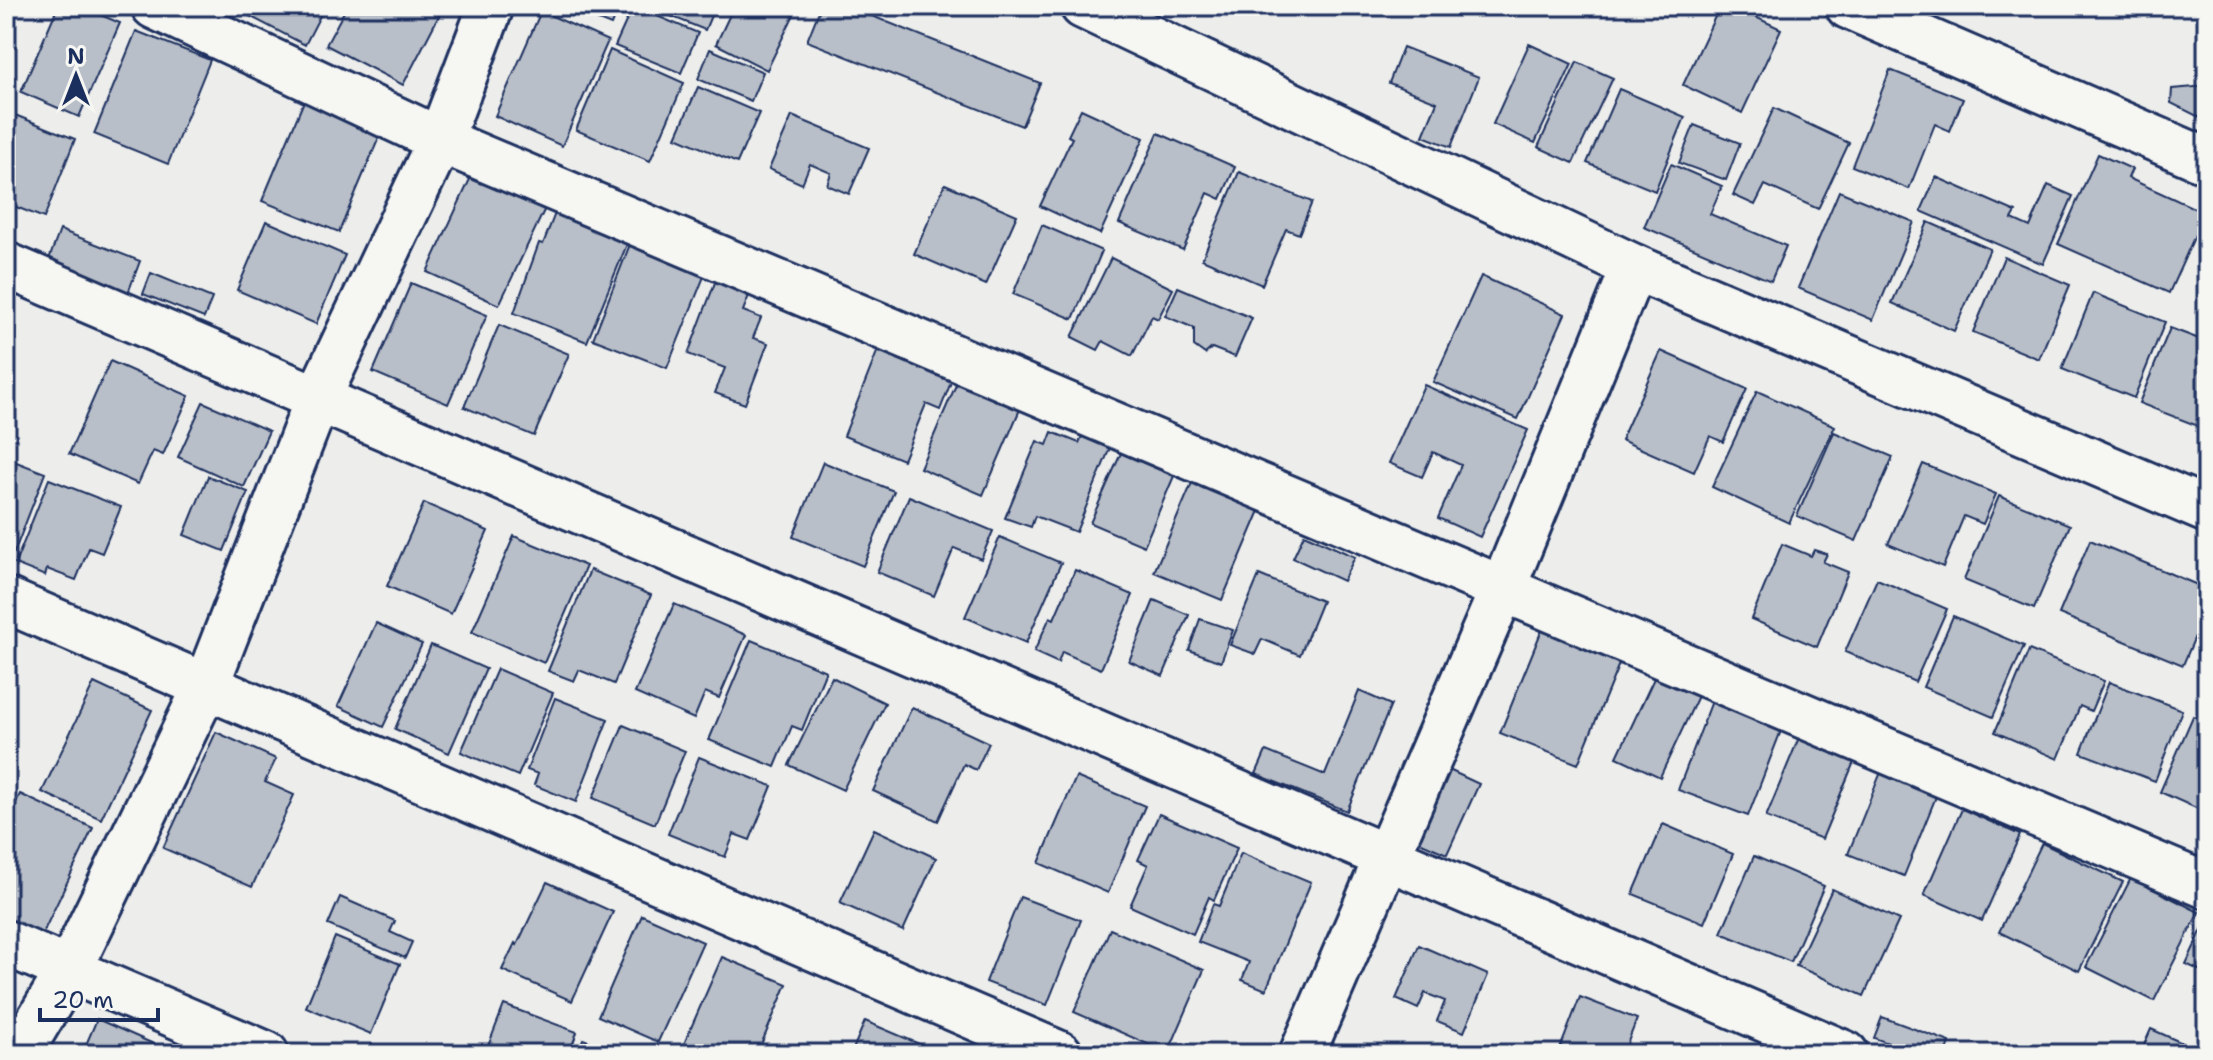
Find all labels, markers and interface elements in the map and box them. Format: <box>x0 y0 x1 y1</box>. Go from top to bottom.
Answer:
north arrow <box>36 36 116 116</box>
text: N <box>67 42 85 71</box>
scale bar <box>40 972 158 1022</box>
text: 20 m <box>52 984 114 1016</box>

